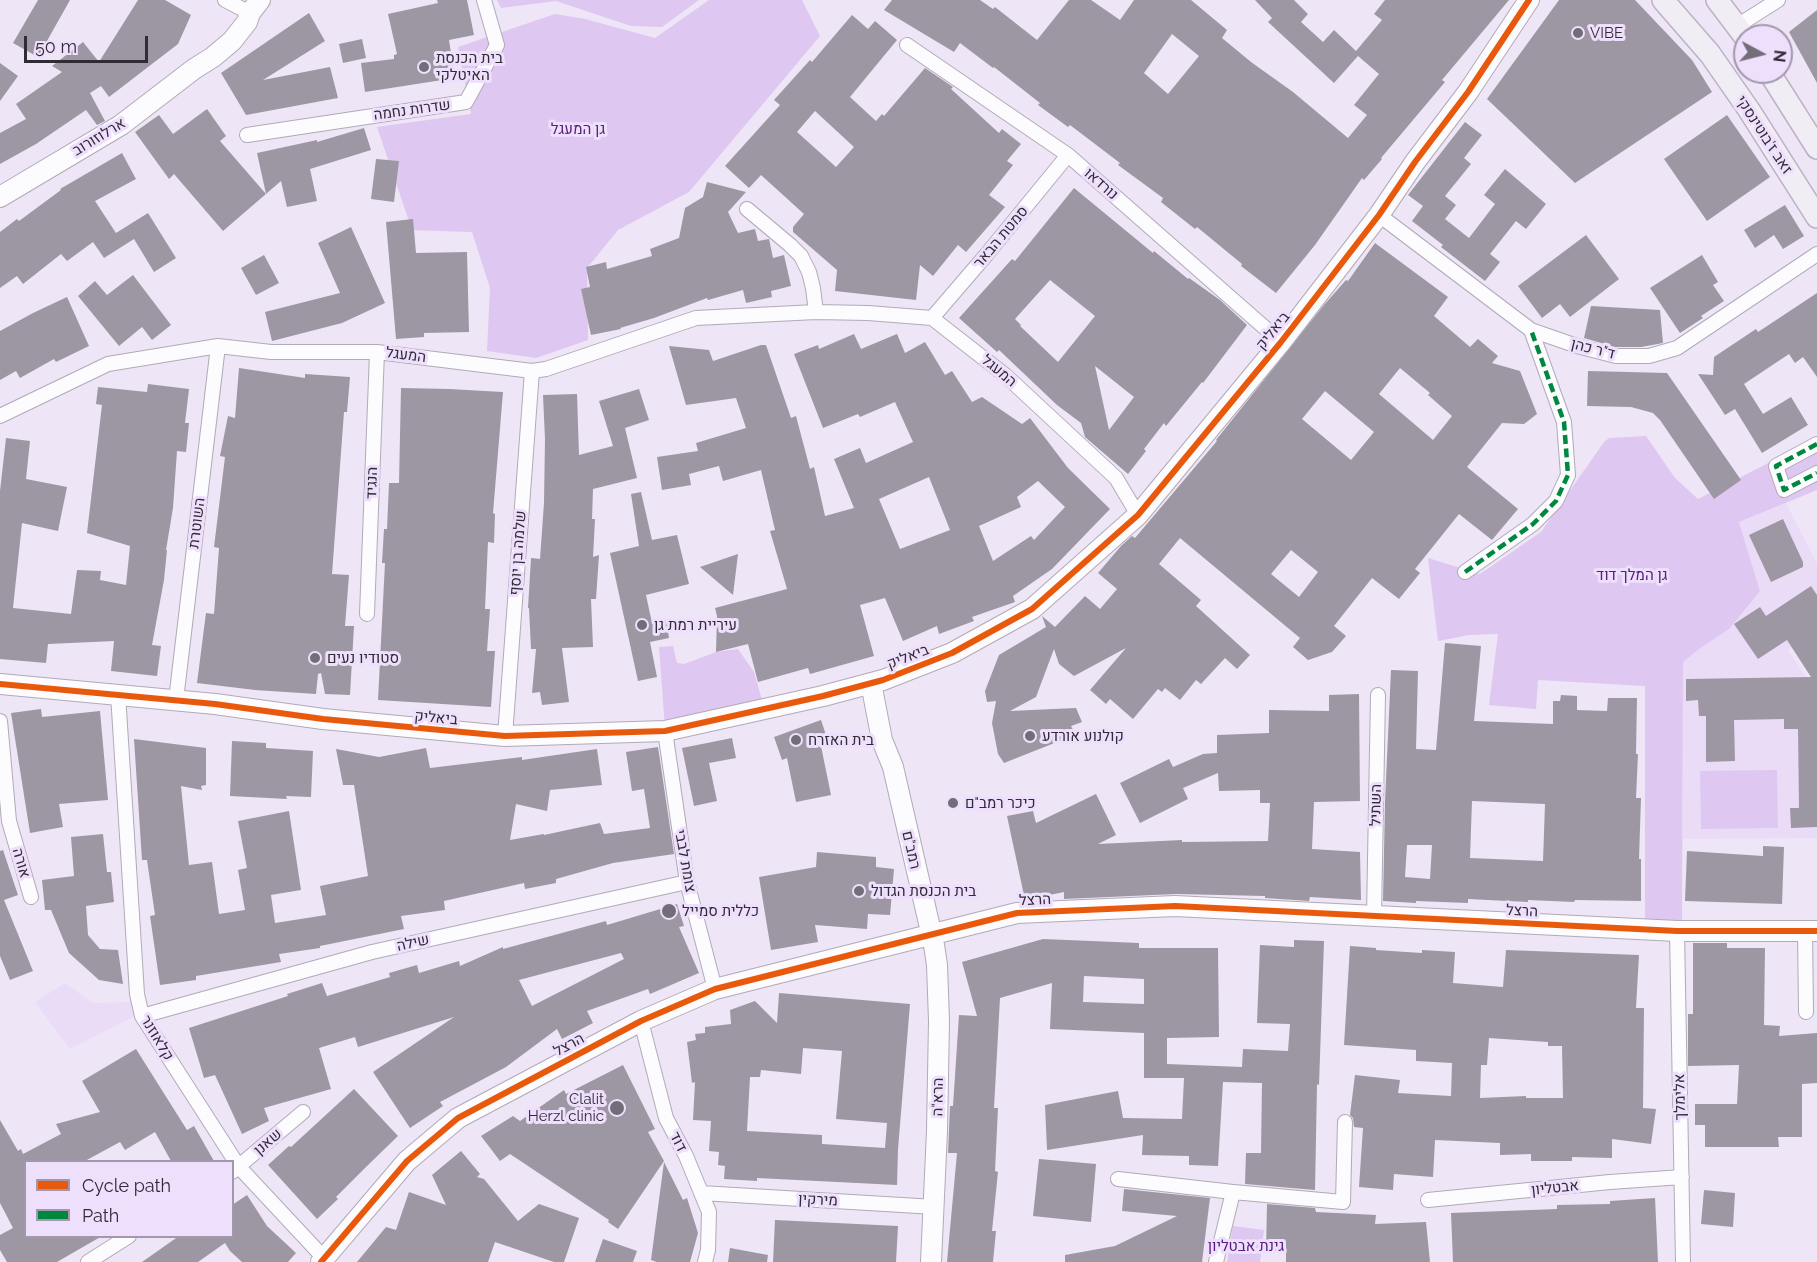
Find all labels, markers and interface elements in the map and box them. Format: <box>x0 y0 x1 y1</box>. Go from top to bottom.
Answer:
scale bar <box>27 24 152 62</box>
place label: VIBE <box>1590 24 1623 42</box>
north arrow <box>1733 24 1793 84</box>
marker: VIBE <box>1571 26 1585 40</box>
text: 50 m <box>35 36 77 57</box>
place label: בית הכנסת האיטלקי <box>436 49 503 84</box>
text: N <box>1769 49 1790 63</box>
marker: בית הכנסת האיטלקי <box>417 60 431 74</box>
street label: זאב ז'בוטינסקי <box>1732 92 1796 178</box>
street label: שדרות נחמה <box>372 96 452 124</box>
street label: ארלוזורוב <box>69 114 129 160</box>
park label: גן המעגל <box>551 120 605 138</box>
street label: נורדאו <box>1080 164 1122 204</box>
street label: סמטת הבאר <box>970 202 1032 272</box>
street label: ביאליק <box>1252 308 1294 354</box>
street label: ד"ר כהן <box>1569 335 1617 363</box>
street label: המעגל <box>385 344 427 366</box>
street label: המעגל <box>978 351 1020 391</box>
street label: הנגיד <box>362 466 382 500</box>
street label: השוטרת <box>185 497 209 549</box>
street label: שלמה בן יוסף <box>506 510 530 596</box>
park label: גן המלך דוד <box>1596 566 1668 584</box>
place label: עיריית רמת גן <box>654 616 737 634</box>
marker: עיריית רמת גן <box>635 618 649 632</box>
street label: ביאליק <box>884 641 932 673</box>
place label: סטודיו נעים <box>327 649 399 667</box>
marker: סטודיו נעים <box>308 651 322 665</box>
street label: ביאליק <box>413 707 459 729</box>
place label: קולנוע אורדע <box>1042 727 1124 745</box>
marker: קולנוע אורדע <box>1023 729 1037 743</box>
place label: בית האזרח <box>808 731 874 749</box>
marker: בית האזרח <box>789 733 803 747</box>
street label: השתיל <box>1367 784 1385 826</box>
place label: כיכר רמב"ם <box>965 794 1036 812</box>
marker: כיכר רמב"ם <box>946 796 960 810</box>
street label: צומת לבבי <box>671 828 699 894</box>
street label: רמב"ם <box>898 829 924 871</box>
street label: אורה <box>8 846 34 880</box>
place label: בית הכנסת הגדול <box>871 882 976 900</box>
marker: בית הכנסת הגדול <box>852 884 866 898</box>
street label: הרצל <box>1019 890 1051 910</box>
street label: הרצל <box>1506 901 1538 921</box>
marker: כללית סמייל <box>660 902 678 920</box>
place label: כללית סמייל <box>682 902 759 920</box>
street label: שילה <box>395 931 431 955</box>
street label: קלאוזנר <box>137 1012 177 1064</box>
street label: הרצל <box>551 1030 587 1060</box>
street label: אלימלך <box>1671 1074 1689 1120</box>
street label: הרא"ה <box>929 1077 947 1117</box>
place label: Clalit Herzl clinic <box>528 1090 604 1125</box>
marker: Clalit Herzl clinic <box>608 1099 626 1117</box>
street label: שאנן <box>250 1125 286 1159</box>
street label: דוד <box>665 1129 691 1155</box>
legend <box>24 1160 234 1238</box>
text: Cycle path <box>82 1175 171 1196</box>
street label: אבטליון <box>1530 1177 1580 1199</box>
street label: מירקין <box>798 1190 838 1210</box>
text: Path <box>82 1205 119 1226</box>
park label: גינת אבטליון <box>1208 1237 1284 1255</box>

